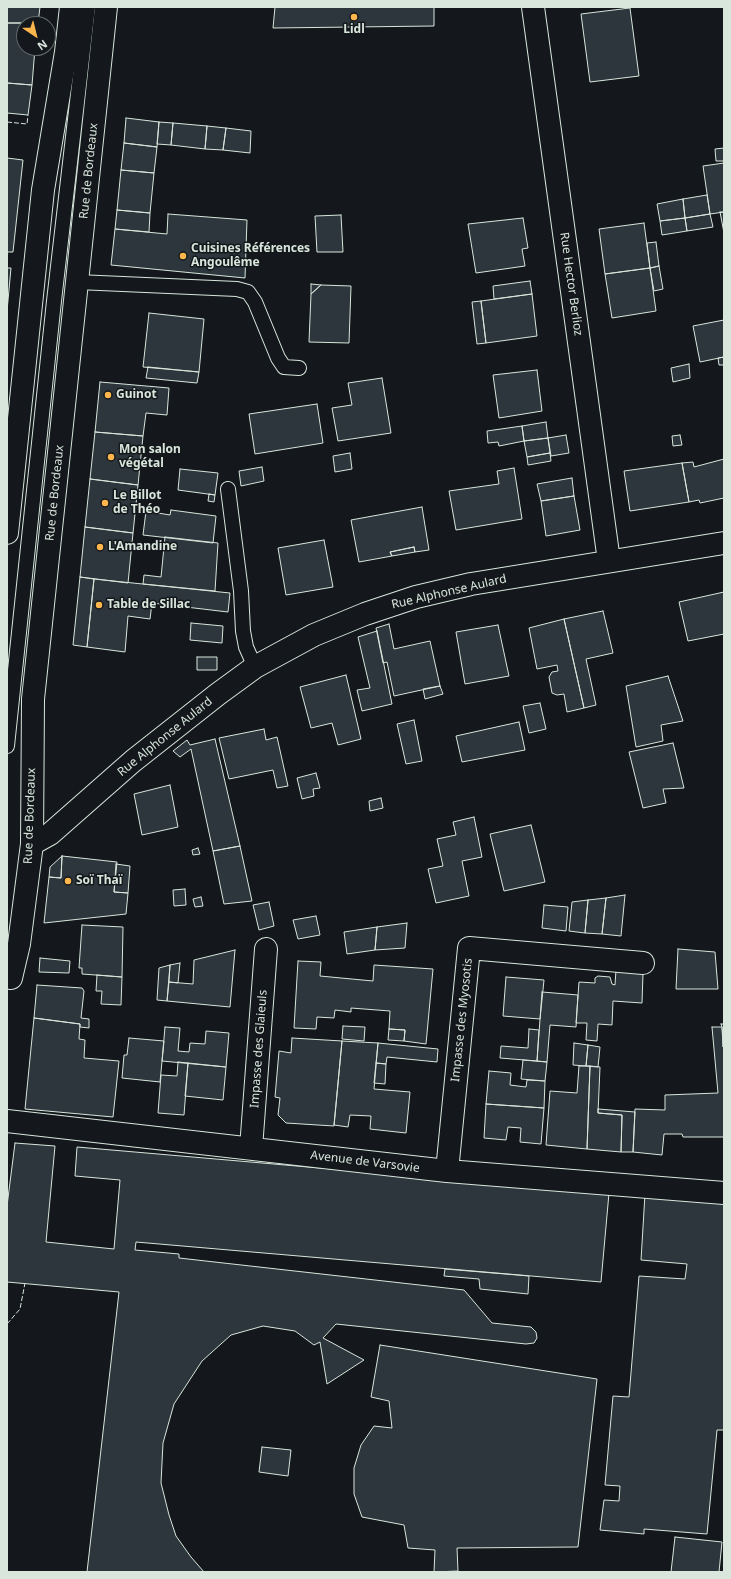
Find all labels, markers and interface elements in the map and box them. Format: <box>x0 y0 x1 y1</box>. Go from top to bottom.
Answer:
marker: Lidl <box>349 12 359 22</box>
north arrow <box>16 16 56 56</box>
place label: Lidl <box>343 23 365 37</box>
text: N <box>35 37 51 54</box>
street label: Rue de Bordeaux <box>77 122 101 220</box>
street label: Rue Hector Berlioz <box>557 231 585 337</box>
place label: Cuisines Références Angoulême <box>191 242 310 270</box>
marker: Cuisines Références Angoulême <box>178 251 188 261</box>
place label: Guinot <box>116 388 157 402</box>
marker: Guinot <box>103 390 113 400</box>
place label: Mon salon végétal <box>119 443 181 471</box>
street label: Rue de Bordeaux <box>43 444 67 542</box>
marker: Mon salon végétal <box>106 452 116 462</box>
place label: Le Billot de Théo <box>113 489 161 517</box>
marker: Le Billot de Théo <box>100 498 110 508</box>
place label: L'Amandine <box>108 540 177 554</box>
marker: L'Amandine <box>95 542 105 552</box>
street label: Rue Alphonse Aulard <box>390 572 508 612</box>
place label: Table de Sillac <box>107 598 190 612</box>
marker: Table de Sillac <box>94 600 104 610</box>
street label: Rue Alphonse Aulard <box>115 694 215 780</box>
street label: Rue de Bordeaux <box>21 768 39 864</box>
place label: Soï Thaï <box>76 874 122 888</box>
marker: Soï Thaï <box>63 876 73 886</box>
street label: Impasse des Myosotis <box>448 957 476 1083</box>
street label: Impasse des Glaieuls <box>248 989 270 1109</box>
street label: Avenue de Varsovie <box>310 1148 420 1176</box>

